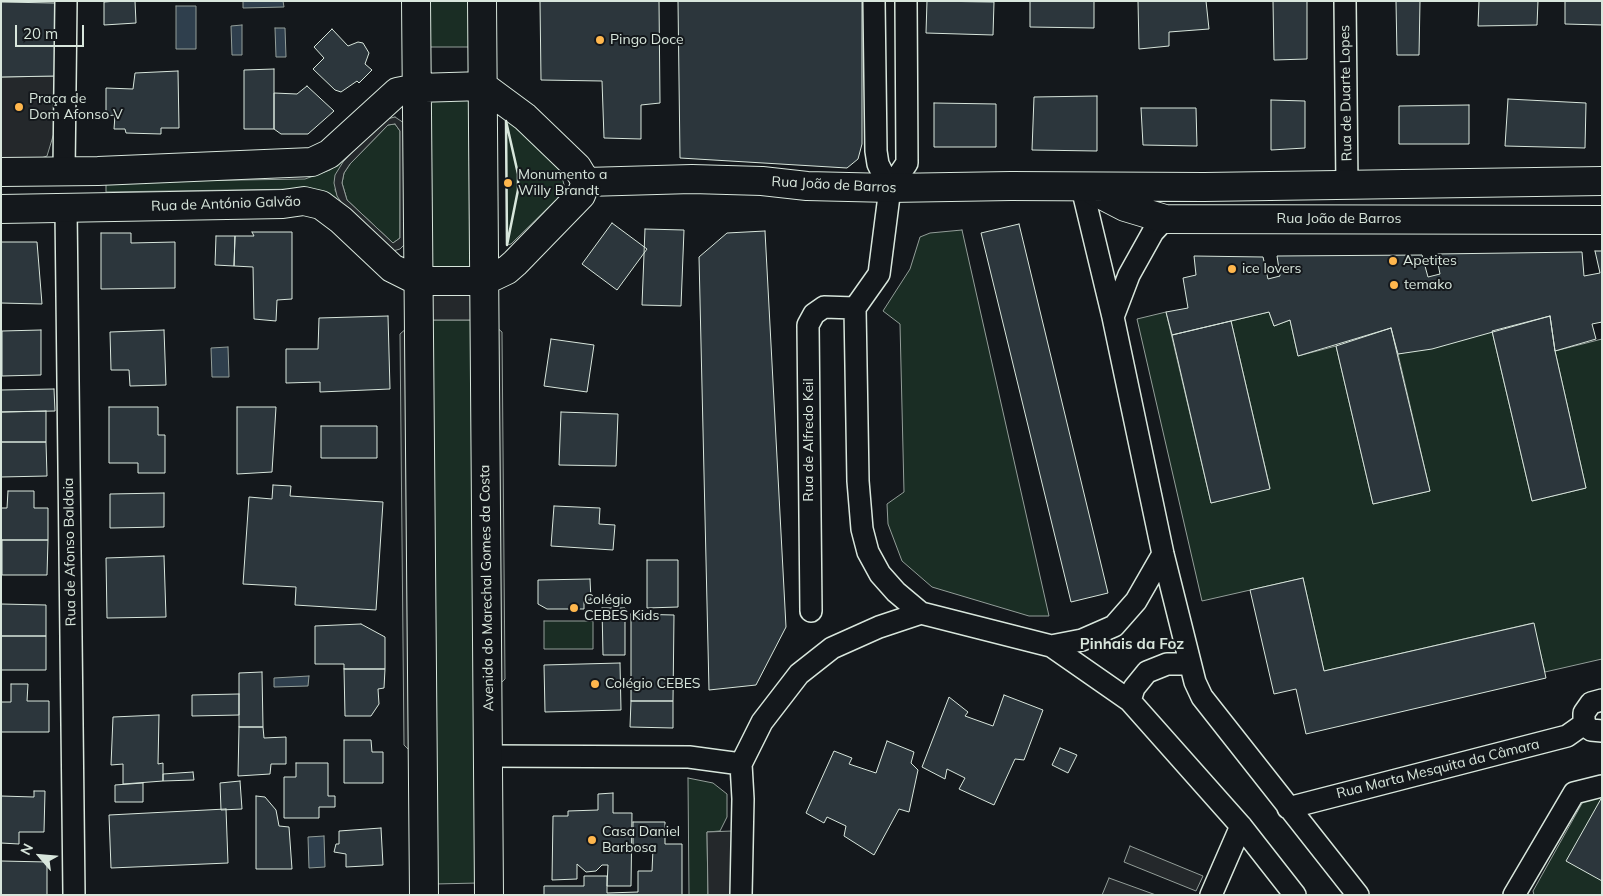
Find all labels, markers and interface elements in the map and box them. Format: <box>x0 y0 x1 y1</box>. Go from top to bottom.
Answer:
scale bar <box>18 15 86 47</box>
text: 20 m <box>23 24 58 43</box>
street label: Rua de Duarte Lopes <box>1336 25 1356 161</box>
place label: Pingo Doce <box>610 32 684 48</box>
marker: Pingo Doce <box>594 34 606 46</box>
place label: Praça de Dom Afonso V <box>29 91 123 124</box>
marker: Praça de Dom Afonso V <box>13 101 25 113</box>
place label: Monumento a Willy Brandt <box>518 167 607 200</box>
street label: Rua João de Barros <box>771 173 897 197</box>
marker: Monumento a Willy Brandt <box>502 177 514 189</box>
street label: Rua de António Galvão <box>151 193 301 215</box>
street label: Rua João de Barros <box>1276 211 1402 227</box>
place label: Apetites <box>1403 253 1457 269</box>
marker: Apetites <box>1387 255 1399 267</box>
place label: ice lovers <box>1242 261 1302 277</box>
marker: ice lovers <box>1226 263 1238 275</box>
place label: temako <box>1404 277 1452 293</box>
marker: temako <box>1388 279 1400 291</box>
street label: Rua de Alfredo Keil <box>801 378 817 502</box>
street label: Avenida do Marechal Gomes da Costa <box>476 464 498 712</box>
street label: Rua de Afonso Baldaia <box>60 477 80 627</box>
place label: Colégio CEBES Kids <box>584 592 659 624</box>
marker: Colégio CEBES Kids <box>568 602 580 614</box>
district label: Pinhais da Foz <box>1080 635 1184 653</box>
place label: Colégio CEBES <box>605 676 701 692</box>
marker: Colégio CEBES <box>589 678 601 690</box>
street label: Rua Marta Mesquita da Câmara <box>1335 736 1541 802</box>
place label: Casa Daniel Barbosa <box>602 824 680 856</box>
north arrow <box>15 831 65 881</box>
marker: Casa Daniel Barbosa <box>586 834 598 846</box>
text: N <box>16 840 37 858</box>

